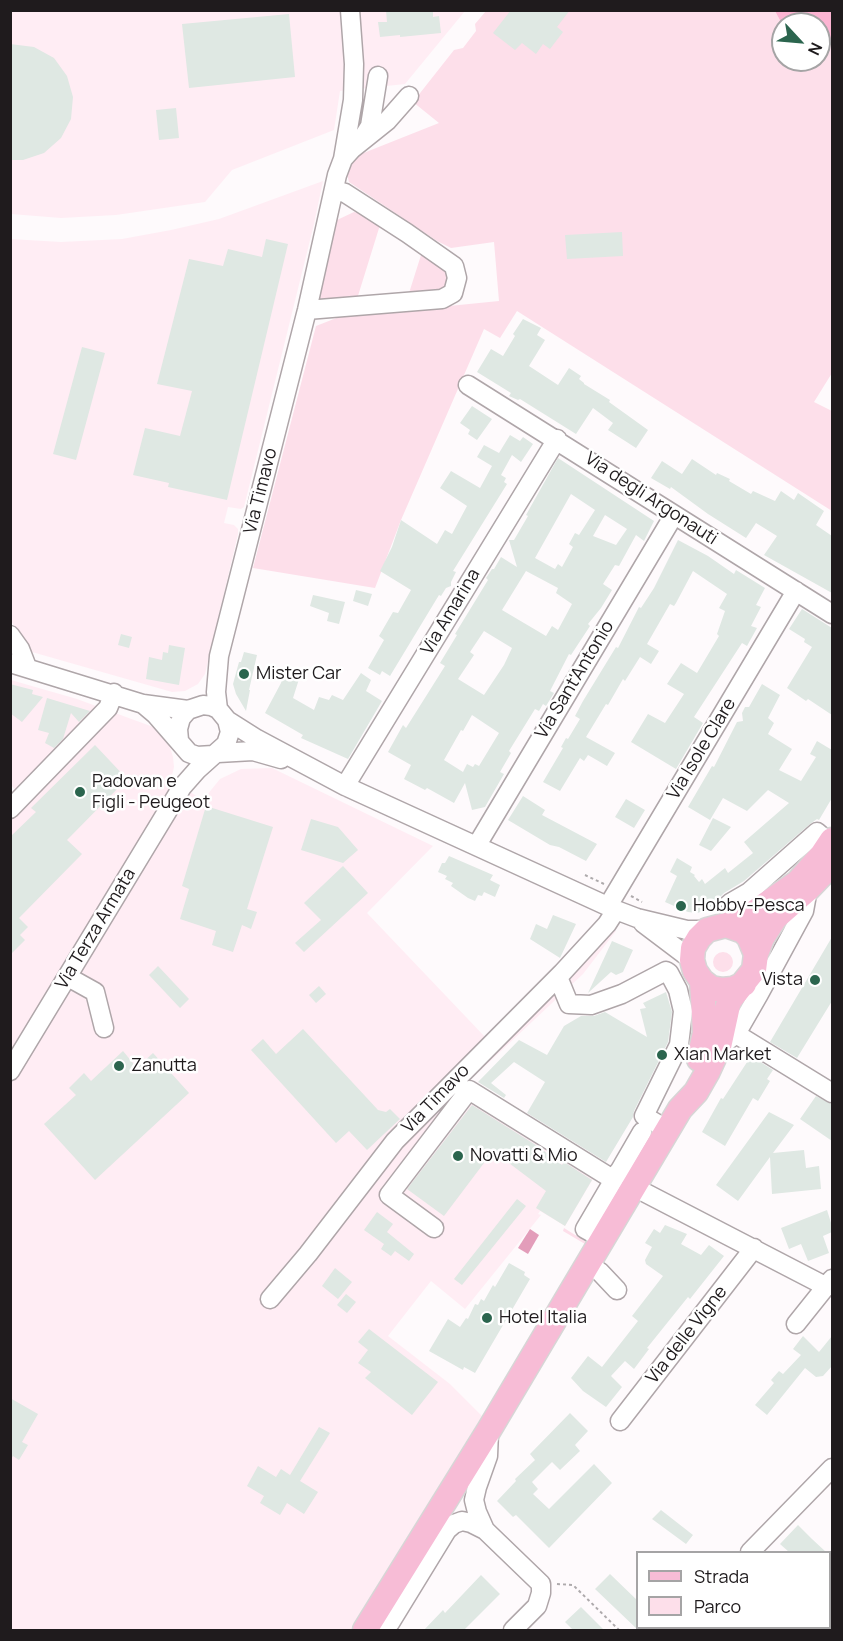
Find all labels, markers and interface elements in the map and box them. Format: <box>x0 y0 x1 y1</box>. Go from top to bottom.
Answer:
north arrow <box>771 12 831 72</box>
text: N <box>803 39 828 59</box>
street label: Via Timavo <box>240 446 282 536</box>
street label: Via degli Argonauti <box>581 448 721 550</box>
street label: Via Amarina <box>417 565 485 659</box>
street label: Via Sant'Antonio <box>531 617 619 743</box>
place label: Mister Car <box>256 663 342 685</box>
marker: Mister Car <box>237 667 251 681</box>
street label: Via Isole Clare <box>663 694 741 804</box>
place label: Padovan e Figli - Peugeot <box>92 771 210 814</box>
marker: Padovan e Figli - Peugeot <box>73 785 87 799</box>
street label: Via Terza Armata <box>51 864 141 994</box>
place label: Hobby-Pesca <box>693 895 805 917</box>
marker: Hobby-Pesca <box>674 899 688 913</box>
place label: Vista <box>762 969 803 991</box>
marker: Vista <box>808 973 822 987</box>
place label: Xian Market <box>674 1044 771 1066</box>
marker: Xian Market <box>655 1048 669 1062</box>
place label: Zanutta <box>131 1055 197 1077</box>
marker: Zanutta <box>112 1059 126 1073</box>
street label: Via Timavo <box>398 1060 474 1138</box>
place label: Novatti & Mio <box>470 1145 578 1167</box>
marker: Novatti & Mio <box>451 1149 465 1163</box>
street label: Via delle Vigne <box>642 1282 732 1388</box>
place label: Hotel Italia <box>499 1307 587 1329</box>
marker: Hotel Italia <box>480 1311 494 1325</box>
legend <box>636 1551 831 1629</box>
text: Strada <box>694 1564 749 1588</box>
text: Parco <box>694 1594 741 1618</box>

